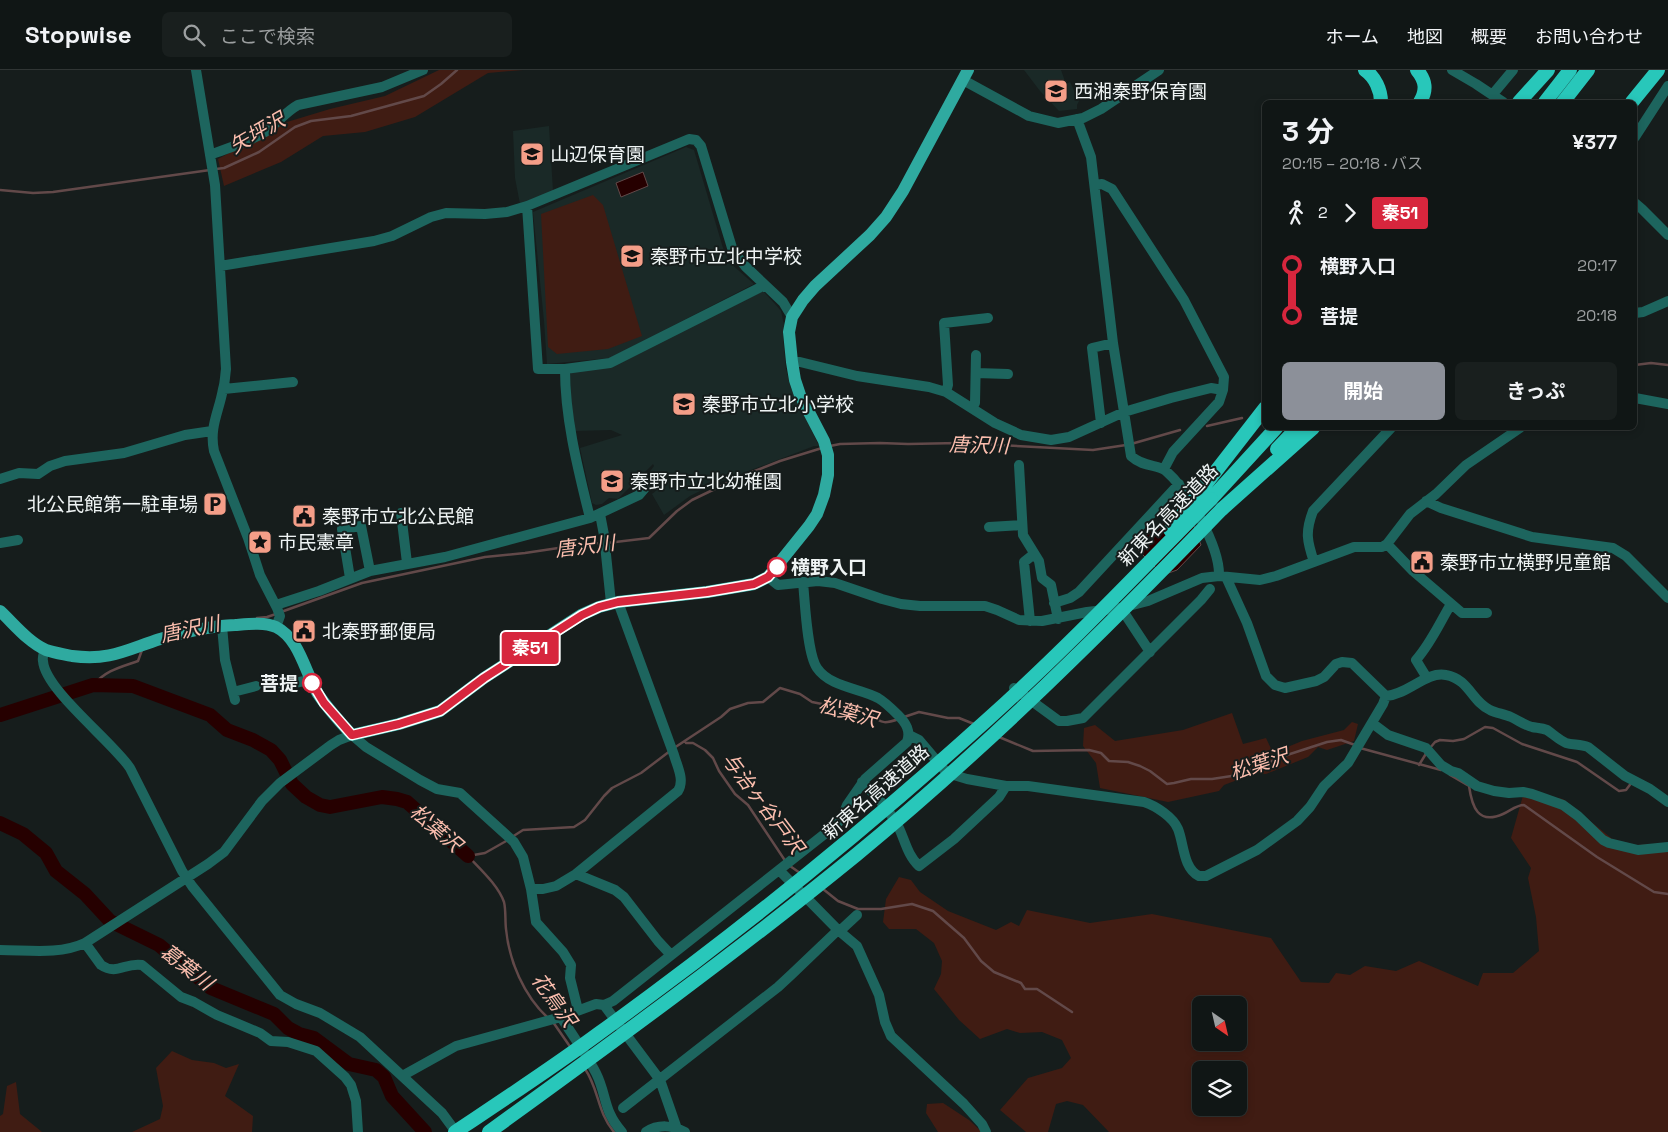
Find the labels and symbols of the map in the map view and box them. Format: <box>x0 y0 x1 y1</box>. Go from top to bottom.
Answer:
school or university icon: 西湘秦野保育園 <box>1043 78 1069 104</box>
place label: 西湘秦野保育園 <box>1074 79 1207 104</box>
water label: 矢坪沢 <box>225 105 292 159</box>
school or university icon: 山辺保育園 <box>519 141 545 167</box>
place label: 山辺保育園 <box>550 142 645 167</box>
school or university icon: 秦野市立北中学校 <box>619 243 645 269</box>
place label: 秦野市立北中学校 <box>650 244 802 269</box>
school or university icon: 秦野市立北小学校 <box>671 391 697 417</box>
place label: 秦野市立北小学校 <box>702 392 854 417</box>
water label: 唐沢川 <box>949 431 1011 459</box>
street label: 新東名高速道路 <box>1113 458 1223 572</box>
school or university icon: 秦野市立北幼稚園 <box>599 468 625 494</box>
place label: 秦野市立北幼稚園 <box>630 469 782 494</box>
parking icon: 北公民館第一駐車場 <box>202 491 228 517</box>
place label: 北公民館第一駐車場 <box>27 492 198 517</box>
public building icon: 秦野市立北公民館 <box>291 503 317 529</box>
place label: 秦野市立北公民館 <box>322 504 474 529</box>
place icon: 市民憲章 <box>247 529 273 555</box>
water label: 唐沢川 <box>554 529 618 563</box>
place label: 市民憲章 <box>278 530 354 555</box>
public building icon: 秦野市立横野児童館 <box>1409 549 1435 575</box>
place label: 秦野市立横野児童館 <box>1440 550 1611 575</box>
place label: 横野入口 <box>791 555 867 580</box>
marker: 横野入口 <box>767 557 787 577</box>
water label: 唐沢川 <box>158 610 224 648</box>
public building icon: 北秦野郵便局 <box>291 618 317 644</box>
place label: 北秦野郵便局 <box>322 619 436 644</box>
line badge: 秦51 <box>501 632 559 664</box>
place label: 菩提 <box>260 671 298 696</box>
marker: 菩提 <box>302 673 322 693</box>
water label: 松葉沢 <box>816 691 883 734</box>
street label: 新東名高速道路 <box>818 739 934 845</box>
water label: 松葉沢 <box>1226 741 1294 786</box>
water label: 与治ヶ谷戸沢 <box>717 747 811 861</box>
water label: 松葉沢 <box>405 799 469 859</box>
water label: 葛葉川 <box>155 938 220 997</box>
water label: 花鳥沢 <box>526 968 584 1034</box>
north arrow <box>1192 996 1248 1051</box>

